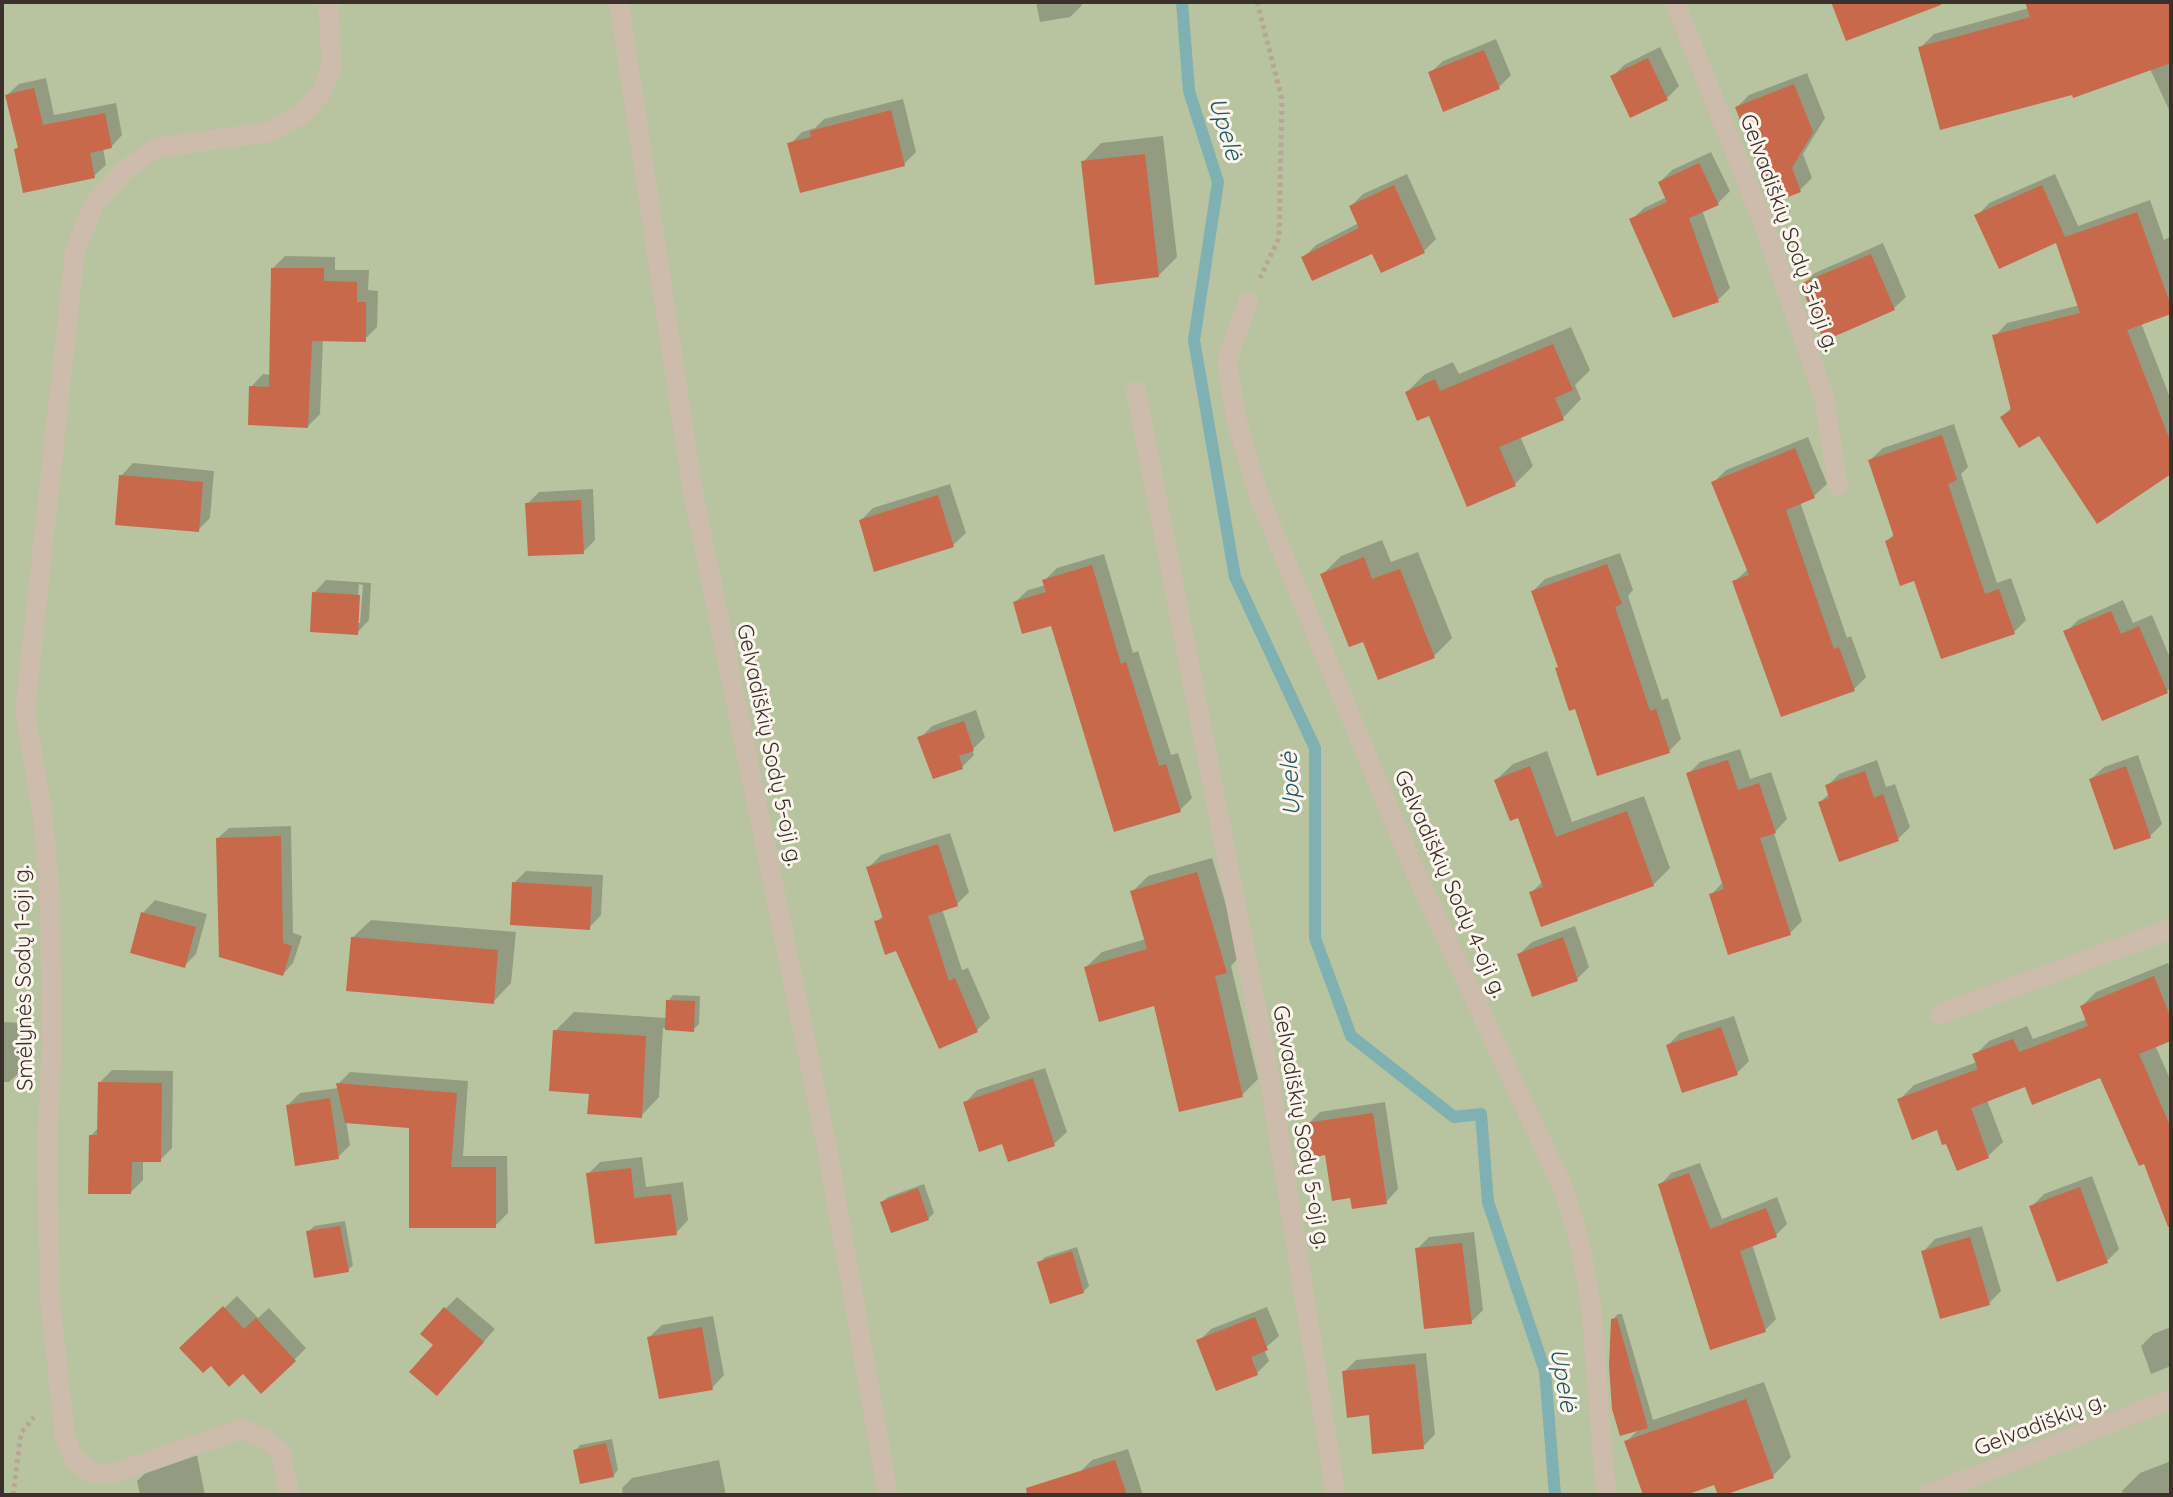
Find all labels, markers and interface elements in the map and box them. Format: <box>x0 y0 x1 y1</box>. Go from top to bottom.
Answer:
water label: Upelė <box>1202 94 1248 164</box>
street label: Gelvadiškių Sodų 3-ioji g. <box>1734 111 1844 355</box>
street label: Gelvadiškių Sodų 5-oji g. <box>730 622 808 868</box>
water label: Upelė <box>1275 751 1307 817</box>
street label: Gelvadiškių Sodų 4-oji g. <box>1388 766 1512 1002</box>
street label: Smėlynės Sodų 1-oji g. <box>9 865 39 1091</box>
street label: Gelvadiškių Sodų 5-oji g. <box>1267 1003 1335 1251</box>
water label: Upelė <box>1543 1346 1583 1414</box>
street label: Gelvadiškių g. <box>1971 1388 2109 1462</box>

